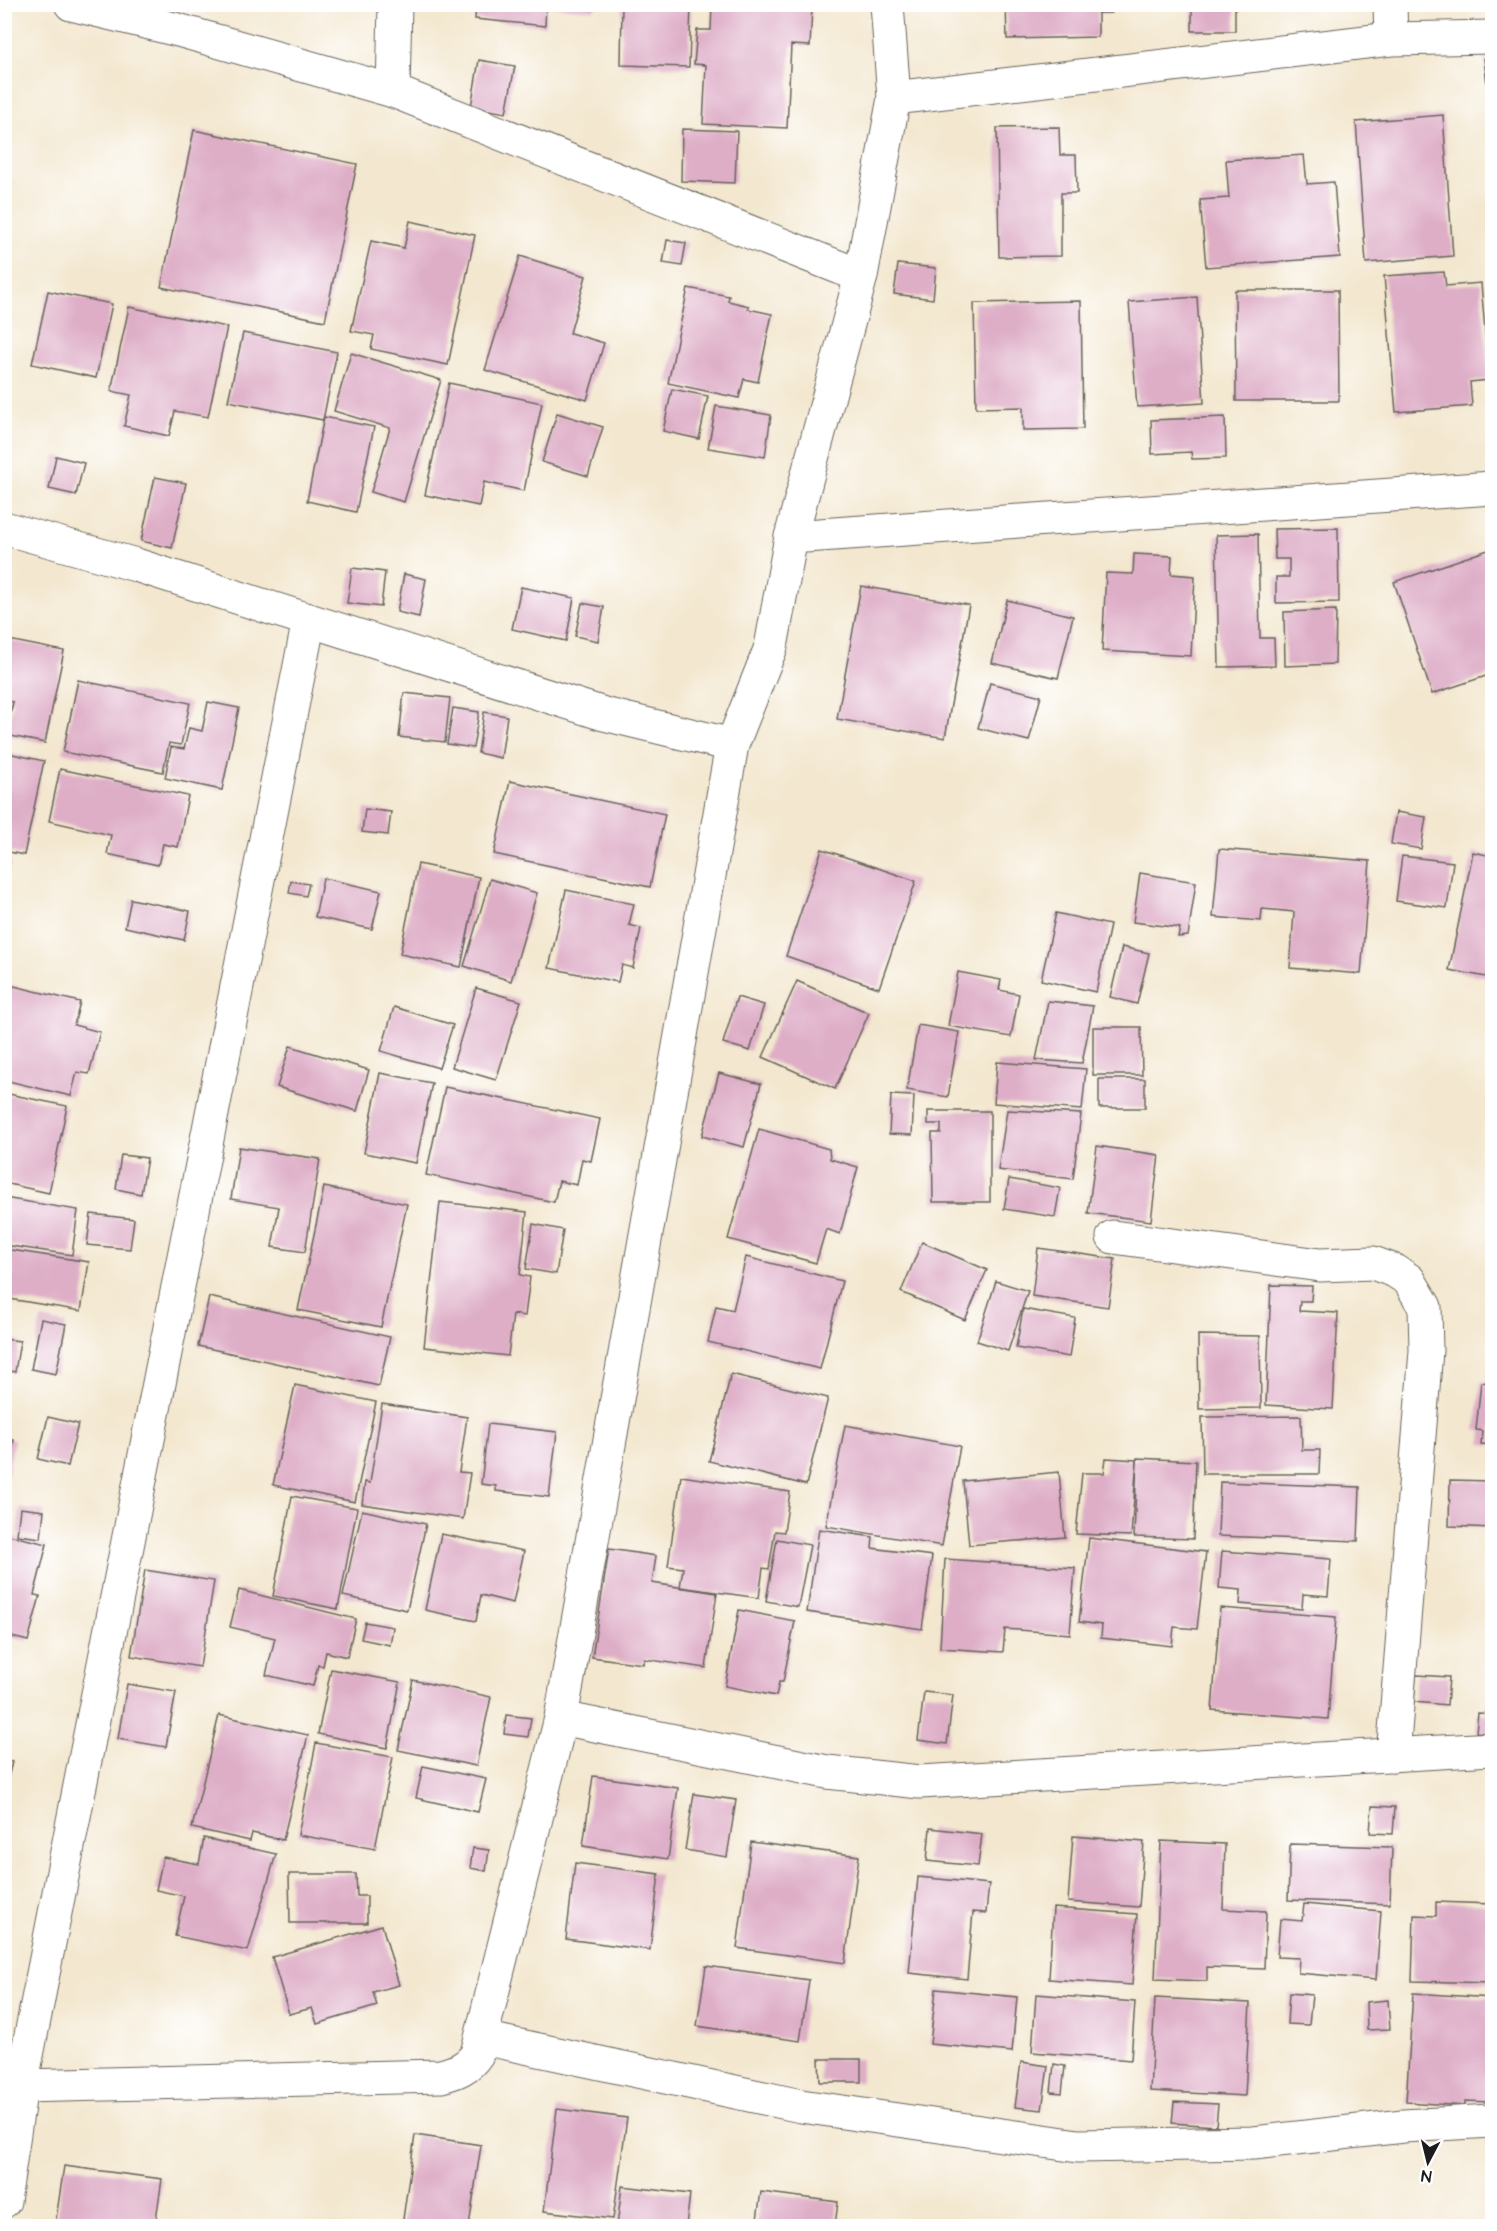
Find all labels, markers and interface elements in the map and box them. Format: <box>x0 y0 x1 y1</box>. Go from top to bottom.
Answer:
north arrow <box>1398 2132 1458 2192</box>
text: N <box>1420 2164 1433 2187</box>

